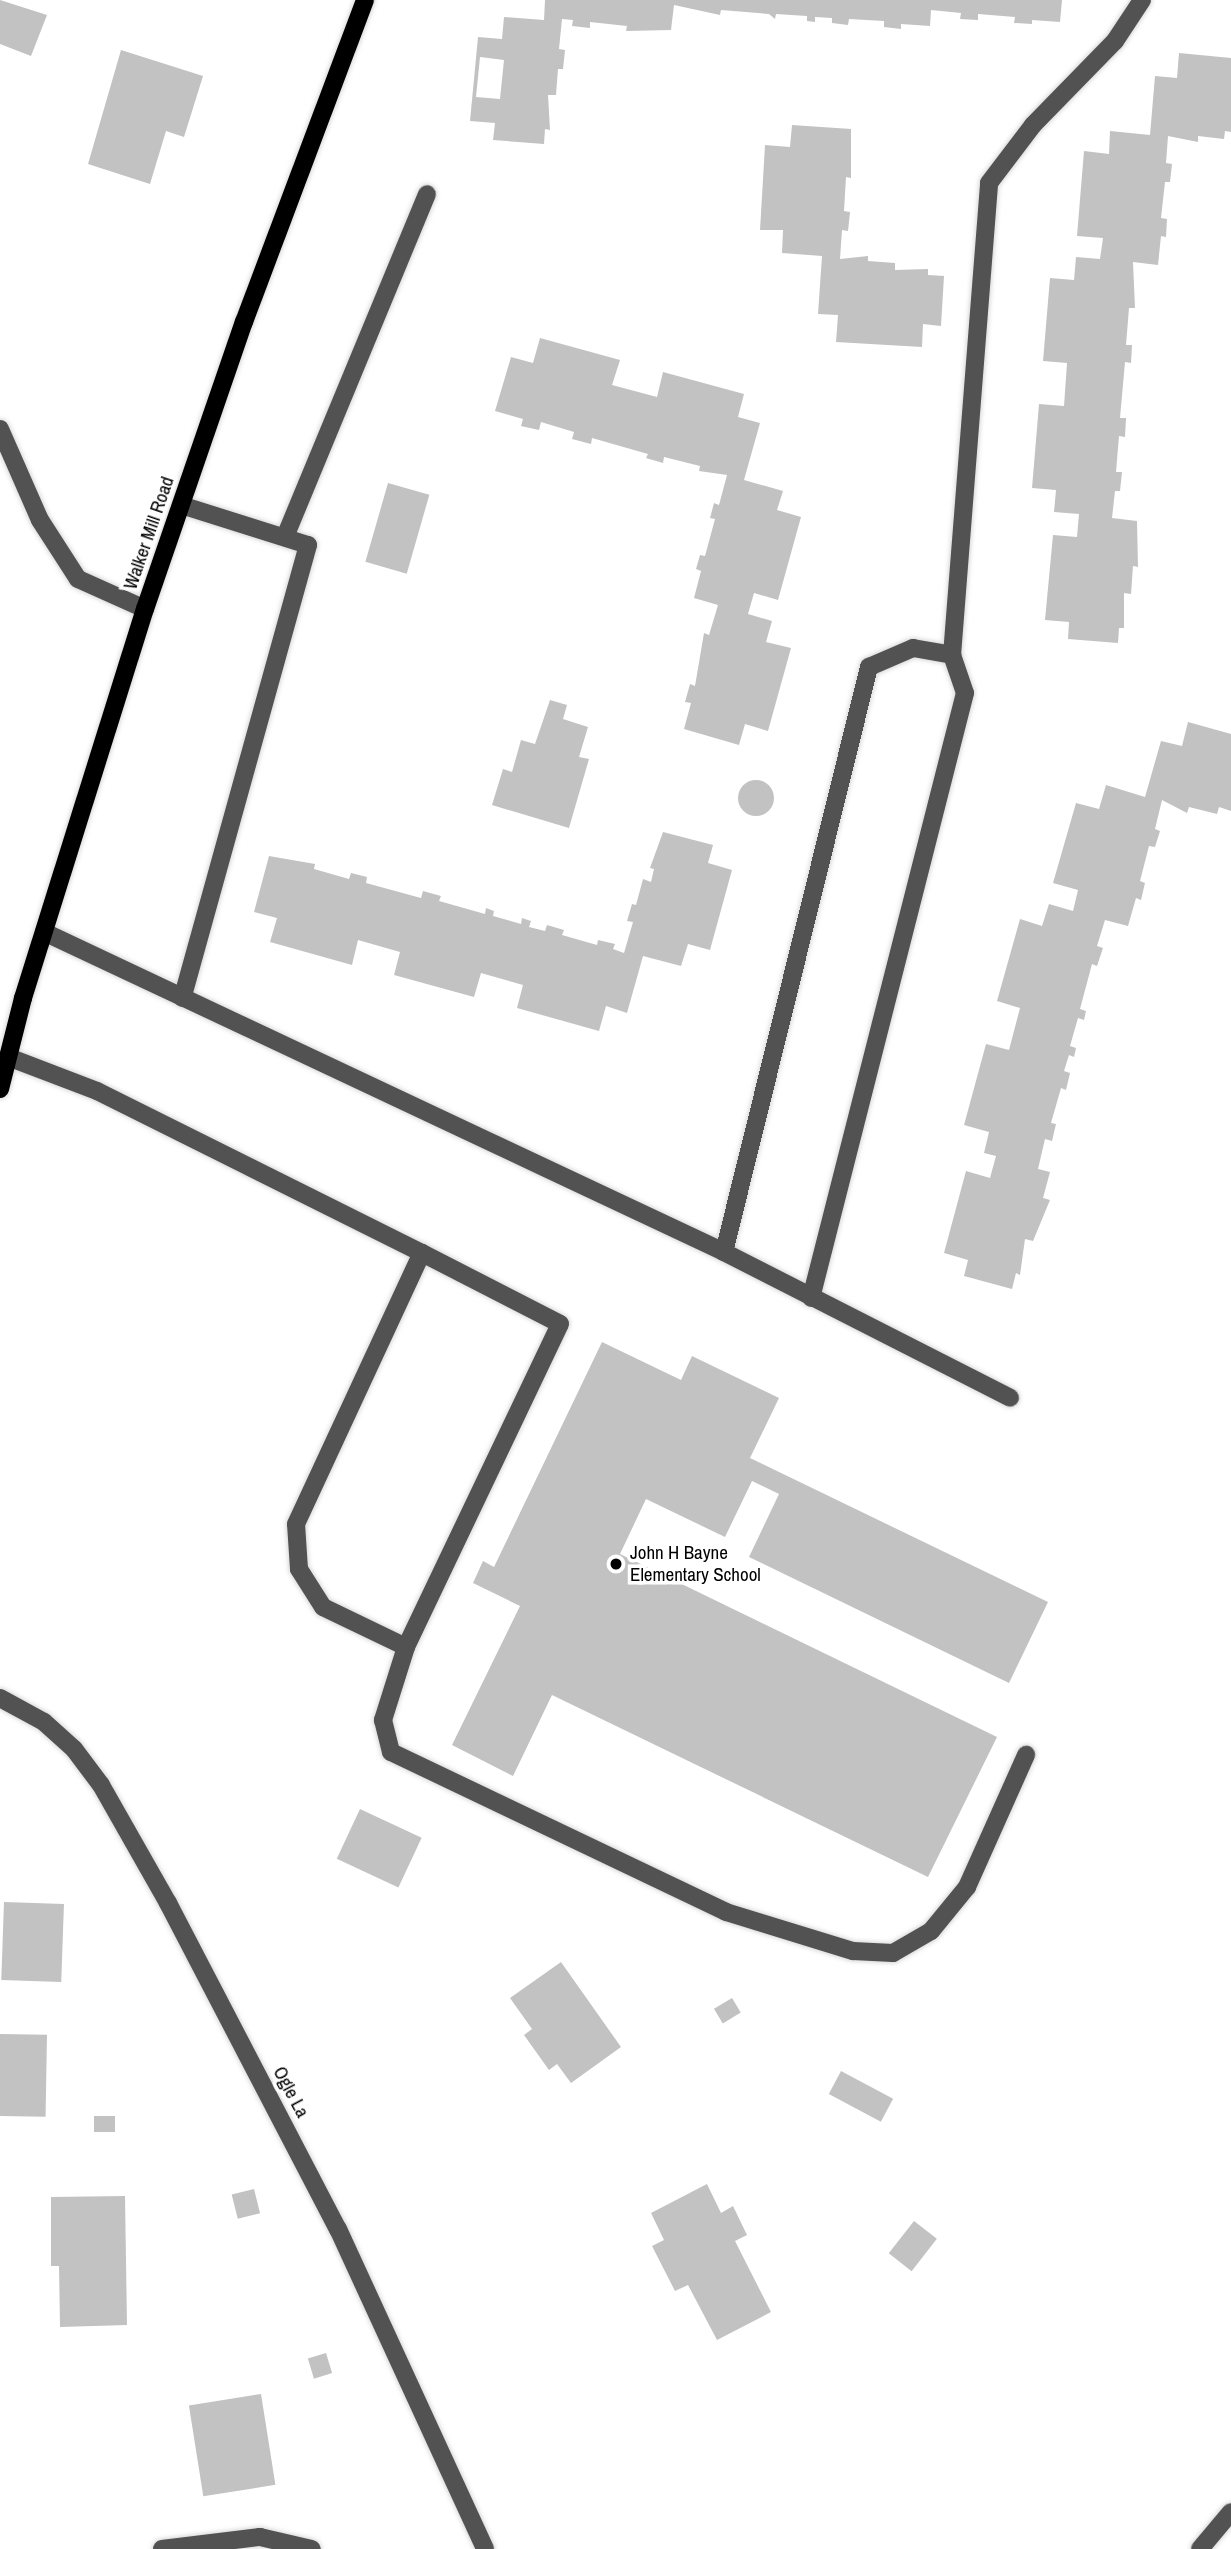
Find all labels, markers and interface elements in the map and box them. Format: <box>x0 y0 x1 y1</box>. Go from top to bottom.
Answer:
street label: Walker Mill Road <box>119 473 179 593</box>
place label: John H Bayne Elementary School <box>630 1542 761 1586</box>
marker: John H Bayne Elementary School <box>608 1556 624 1572</box>
street label: Ogle La <box>268 2063 314 2121</box>

